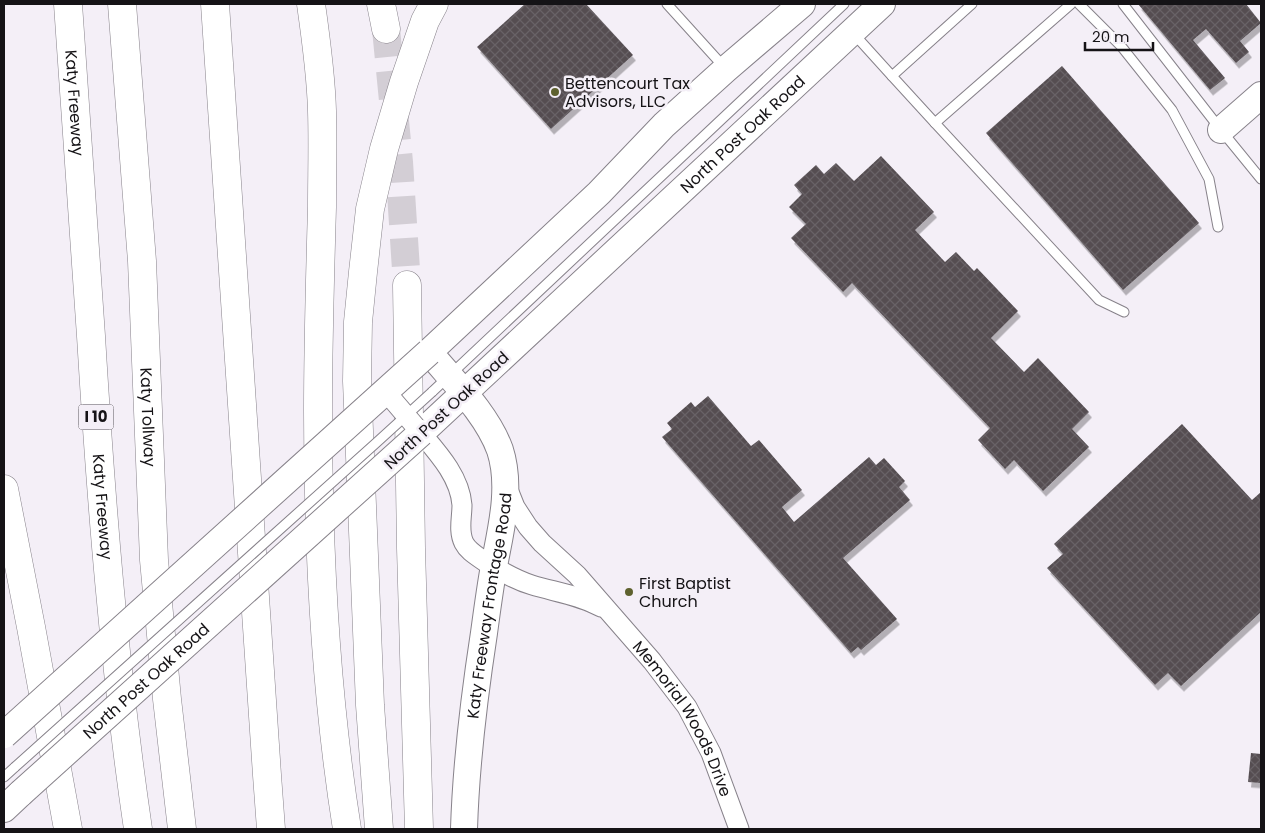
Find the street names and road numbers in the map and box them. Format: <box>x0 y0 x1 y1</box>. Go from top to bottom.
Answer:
street label: Katy Freeway <box>59 49 90 157</box>
street label: North Post Oak Road <box>675 70 810 198</box>
street label: North Post Oak Road <box>379 346 514 474</box>
street label: Katy Tollway <box>134 367 161 467</box>
road number: I 10 <box>78 404 114 430</box>
street label: Katy Freeway <box>87 453 118 561</box>
street label: Katy Freeway Frontage Road <box>461 492 517 720</box>
street label: North Post Oak Road <box>78 618 215 744</box>
street label: Memorial Woods Drive <box>627 636 737 800</box>

